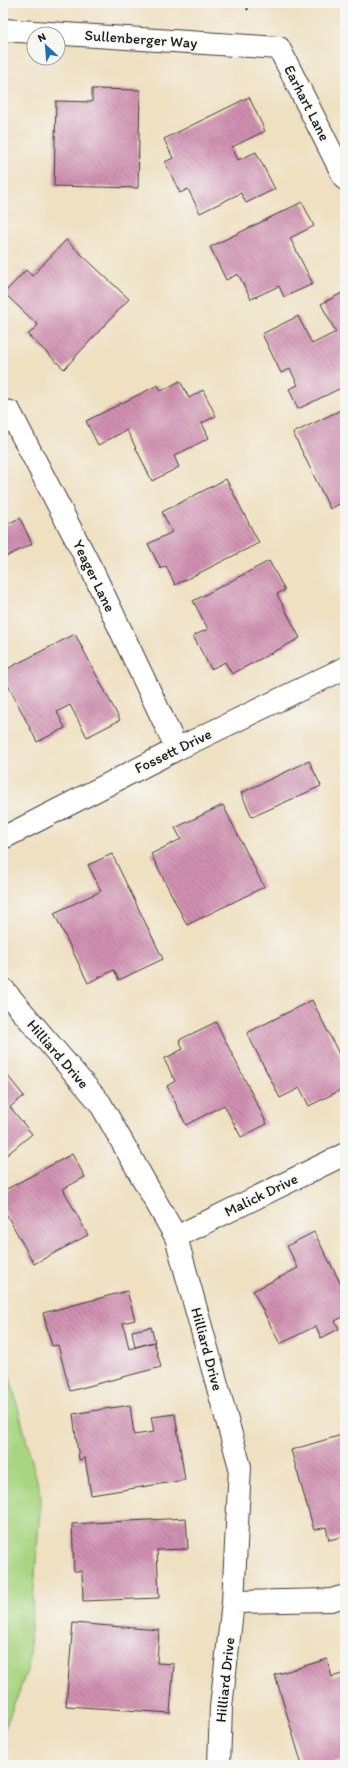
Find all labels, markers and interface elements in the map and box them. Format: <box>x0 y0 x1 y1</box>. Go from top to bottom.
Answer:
north arrow <box>26 26 66 66</box>
street label: Sullenberger Way <box>84 26 198 52</box>
text: N <box>36 30 48 45</box>
street label: Earhart Lane <box>280 62 334 144</box>
street label: Yeager Lane <box>69 537 119 615</box>
street label: Fossett Drive <box>132 725 214 777</box>
street label: Hilliard Drive <box>23 1016 93 1092</box>
street label: Malick Drive <box>221 1169 301 1221</box>
street label: Hilliard Drive <box>187 1305 227 1393</box>
street label: Hilliard Drive <box>212 1637 238 1723</box>

